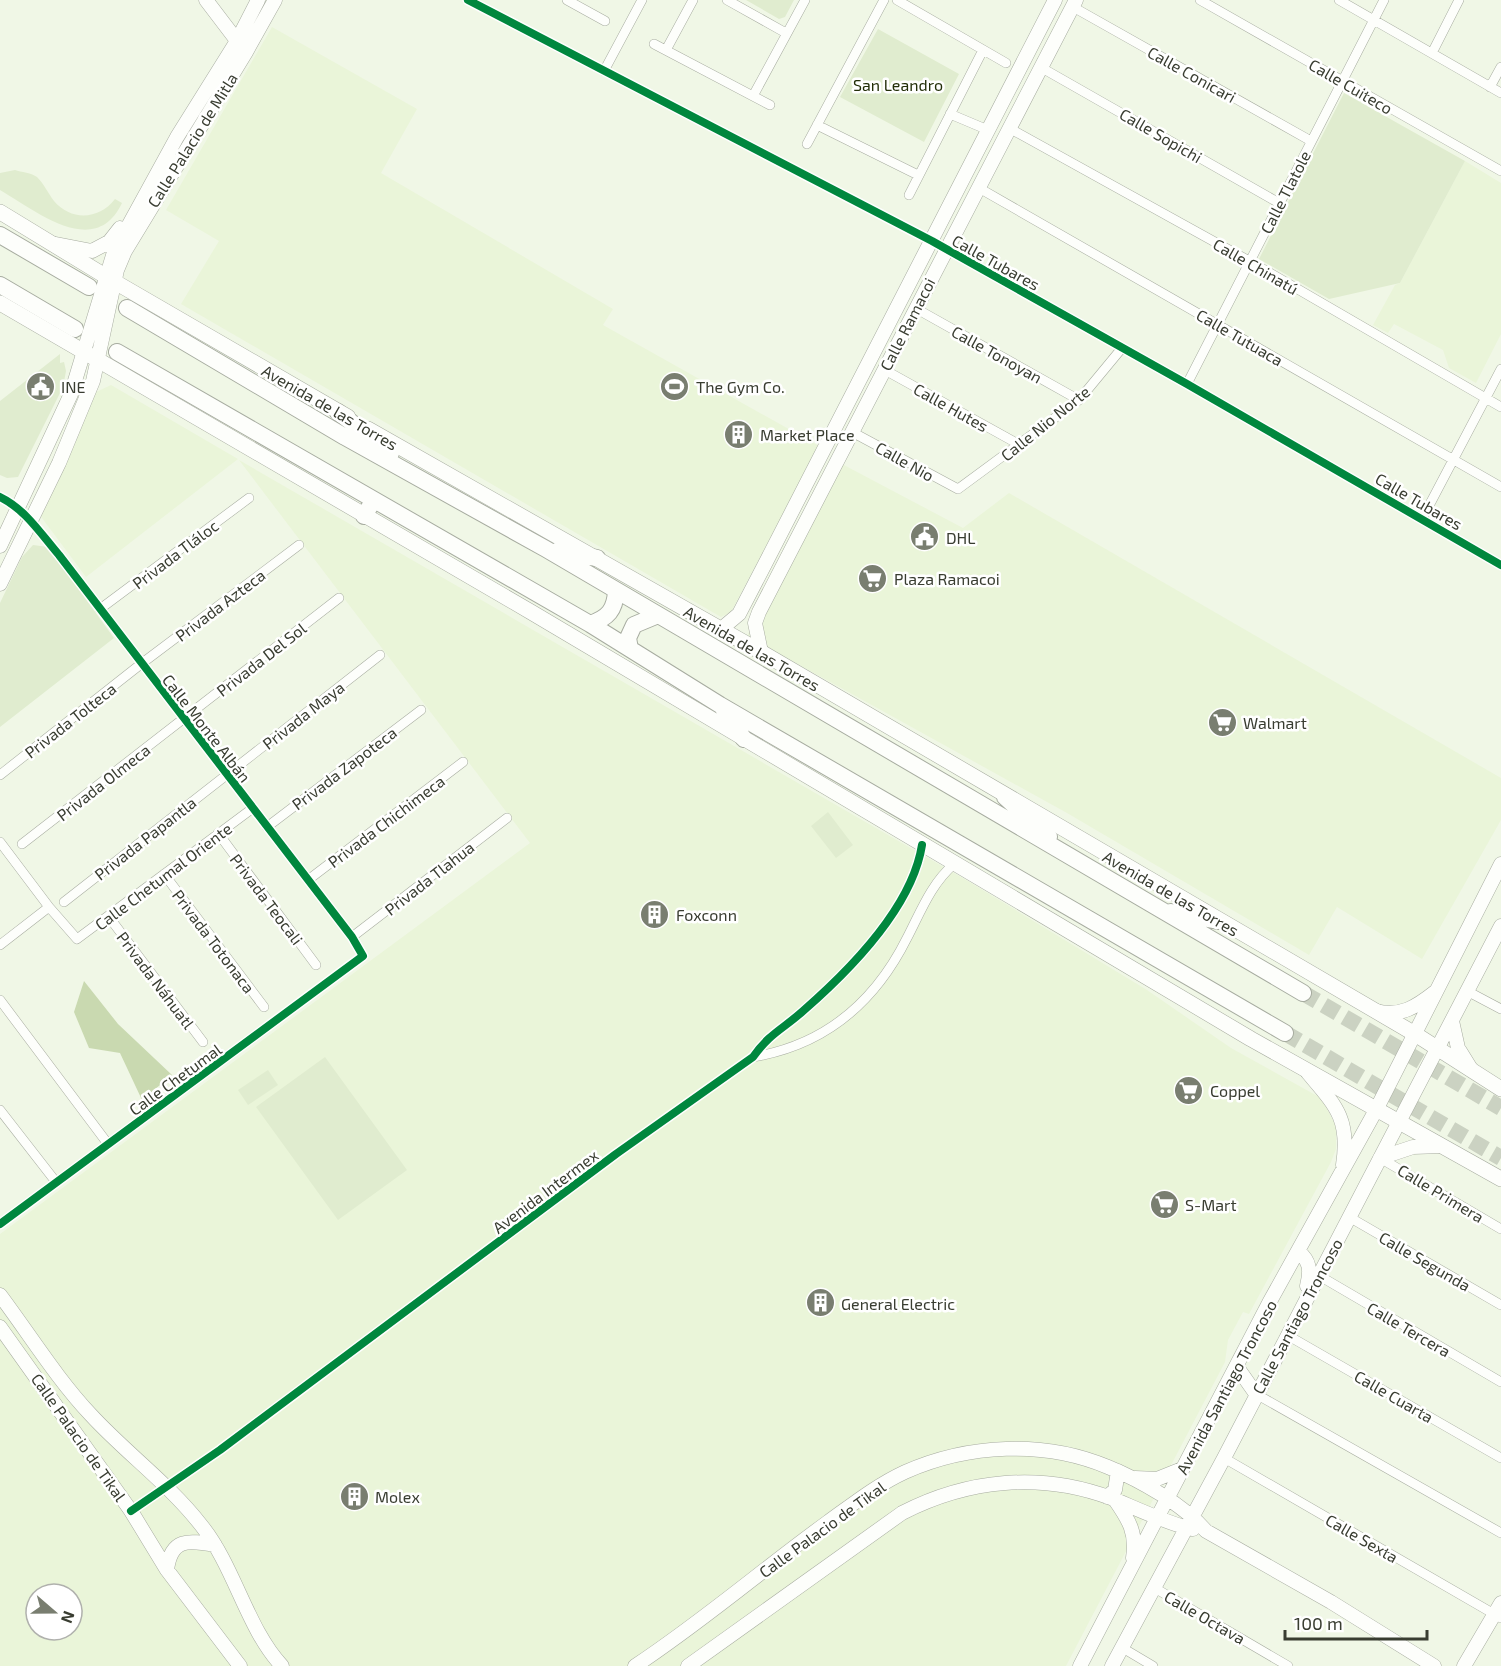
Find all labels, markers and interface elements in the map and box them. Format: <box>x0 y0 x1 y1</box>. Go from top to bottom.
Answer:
street label: Calle Conicari <box>1145 42 1239 106</box>
street label: Calle Cuiteco <box>1306 54 1396 118</box>
street label: Calle Palacio de Mitla <box>143 69 241 211</box>
park label: San Leandro <box>853 75 943 94</box>
street label: Calle Sopichi <box>1116 104 1206 166</box>
street label: Calle Tlatole <box>1256 147 1314 237</box>
street label: Calle Tubares <box>949 230 1043 294</box>
street label: Calle Chinatú <box>1210 234 1302 298</box>
street label: Calle Ramacoi <box>875 274 939 374</box>
street label: Calle Tutuaca <box>1193 305 1287 369</box>
street label: Calle Tonoyan <box>948 321 1046 387</box>
street label: Avenida de las Torres <box>259 360 401 454</box>
public building icon: INE <box>24 370 56 402</box>
sports icon: The Gym Co. <box>659 370 691 402</box>
place label: INE <box>61 377 85 396</box>
place label: The Gym Co. <box>696 377 785 396</box>
street label: Calle Hutes <box>910 379 992 435</box>
street label: Calle Nio Norte <box>997 381 1093 465</box>
building icon: Market Place <box>723 418 755 450</box>
place label: Market Place <box>760 425 855 444</box>
street label: Calle Nio <box>872 437 938 485</box>
street label: Calle Tubares <box>1372 469 1466 533</box>
street label: Privada Tláloc <box>128 515 222 592</box>
public building icon: DHL <box>909 521 941 553</box>
place label: DHL <box>946 528 976 547</box>
supermarket icon: Plaza Ramacoi <box>857 562 889 594</box>
street label: Privada Azteca <box>171 565 269 645</box>
place label: Plaza Ramacoi <box>894 569 1000 588</box>
street label: Avenida de las Torres <box>681 601 823 695</box>
street label: Privada Del Sol <box>212 618 310 700</box>
street label: Calle Monte Albán <box>159 670 255 786</box>
street label: Privada Maya <box>258 677 348 753</box>
street label: Privada Tolteca <box>21 678 119 762</box>
supermarket icon: Walmart <box>1206 706 1238 738</box>
place label: Walmart <box>1243 713 1307 732</box>
street label: Privada Zapoteca <box>288 722 400 814</box>
street label: Privada Olmeca <box>53 740 153 824</box>
street label: Privada Chichimeca <box>324 771 448 871</box>
street label: Privada Papantla <box>90 792 200 884</box>
street label: Calle Chetumal Oriente <box>91 818 235 934</box>
street label: Privada Tlahua <box>381 837 477 919</box>
street label: Avenida de las Torres <box>1100 846 1242 940</box>
street label: Privada Teocali <box>227 850 307 948</box>
street label: Privada Totonaca <box>169 886 259 996</box>
building icon: Foxconn <box>639 898 671 930</box>
place label: Foxconn <box>676 905 737 924</box>
street label: Privada Náhuatl <box>113 928 199 1032</box>
street label: Calle Chetumal <box>125 1039 225 1119</box>
supermarket icon: Coppel <box>1173 1074 1205 1106</box>
place label: Coppel <box>1210 1081 1260 1100</box>
street label: Avenida Intermex <box>489 1145 602 1237</box>
street label: Calle Primera <box>1394 1160 1488 1226</box>
supermarket icon: S-Mart <box>1148 1188 1180 1220</box>
place label: S-Mart <box>1185 1195 1237 1214</box>
street label: Calle Segunda <box>1376 1227 1474 1295</box>
street label: Calle Santiago Troncoso <box>1248 1235 1346 1397</box>
building icon: General Electric <box>804 1287 836 1319</box>
place label: General Electric <box>841 1294 955 1313</box>
street label: Avenida Santiago Troncoso <box>1172 1297 1280 1477</box>
street label: Calle Tercera <box>1364 1298 1454 1360</box>
street label: Calle Cuarta <box>1351 1366 1437 1426</box>
street label: Calle Palacio de Tikal <box>28 1369 130 1505</box>
street label: Calle Palacio de Tikal <box>755 1477 889 1581</box>
building icon: Molex <box>338 1480 370 1512</box>
place label: Molex <box>375 1487 420 1506</box>
street label: Calle Sexta <box>1322 1510 1402 1566</box>
north arrow <box>24 1582 84 1642</box>
street label: Calle Octava <box>1161 1586 1249 1648</box>
scale bar <box>1285 1603 1428 1641</box>
text: N <box>58 1609 79 1626</box>
text: 100 m <box>1294 1612 1343 1634</box>

